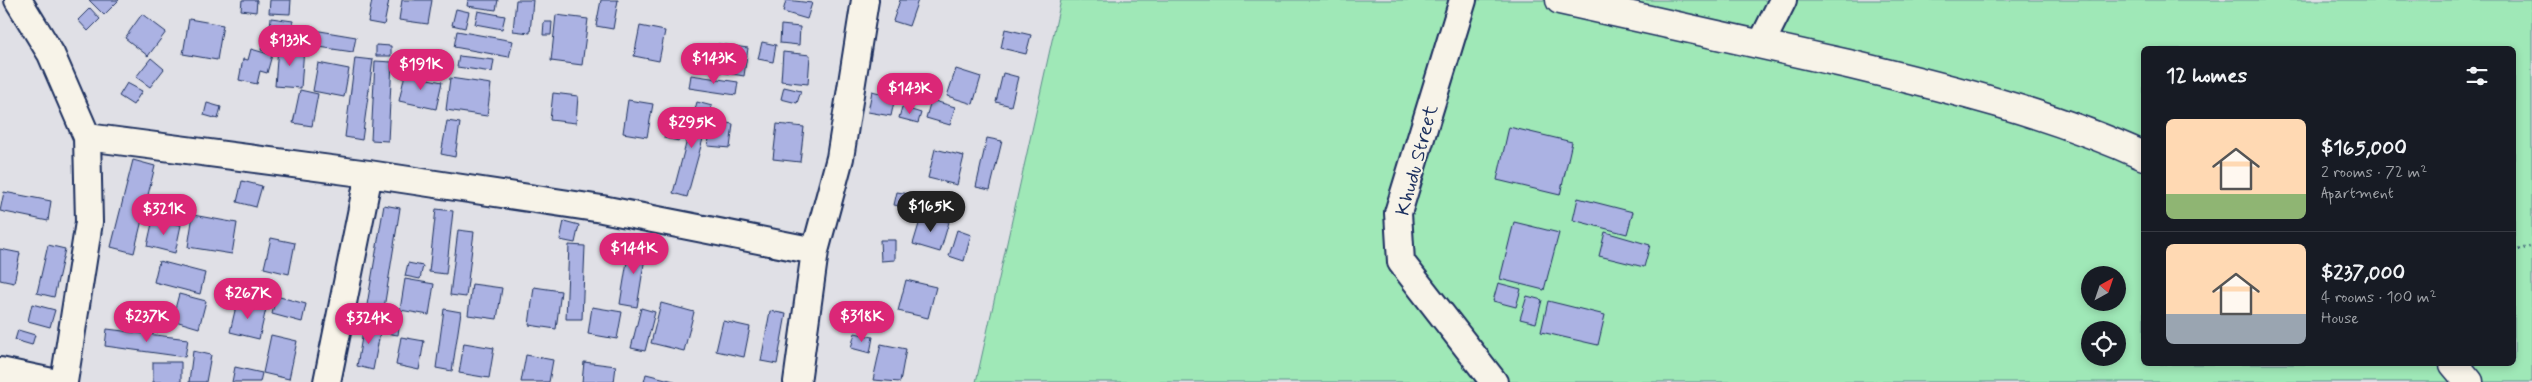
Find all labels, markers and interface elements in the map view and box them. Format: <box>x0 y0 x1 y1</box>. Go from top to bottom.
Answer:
pin: $133K <box>255 24 325 67</box>
text: $133K <box>269 30 311 51</box>
pin: $143K <box>679 42 749 85</box>
pin: $191K <box>386 48 456 91</box>
text: $143K <box>692 48 736 69</box>
text: $191K <box>399 54 443 75</box>
text: 12 homes <box>2166 62 2247 90</box>
icon: filters <box>2463 62 2491 90</box>
pin: $143K <box>875 72 945 115</box>
text: $143K <box>888 78 932 99</box>
street label: Khudu Street <box>1390 102 1445 219</box>
pin: $295K <box>657 106 727 149</box>
text: $295K <box>669 112 715 133</box>
text: $165,000 <box>2321 134 2407 162</box>
icon: home <box>2206 139 2266 199</box>
text: 2 rooms · 72 m² <box>2321 162 2427 183</box>
text: Apartment <box>2321 183 2394 204</box>
pin: $165K <box>896 190 966 233</box>
pin: $321K <box>129 194 199 236</box>
text: $165K <box>908 196 954 217</box>
text: $321K <box>143 199 185 220</box>
pin: $144K <box>599 232 669 275</box>
text: $144K <box>611 238 658 259</box>
text: $237,000 <box>2321 259 2405 287</box>
icon: home <box>2206 264 2266 324</box>
north arrow <box>2081 266 2126 311</box>
map controls <box>2081 266 2126 366</box>
pin: $267K <box>213 278 283 320</box>
text: $267K <box>225 283 271 304</box>
text: 4 rooms · 100 m² <box>2321 287 2437 308</box>
pin: $237K <box>112 300 182 343</box>
pin: $318K <box>827 300 897 343</box>
pin: $324K <box>334 302 404 345</box>
text: $237K <box>125 306 169 327</box>
text: $318K <box>840 306 884 327</box>
text: $324K <box>346 308 392 329</box>
text: House <box>2321 308 2359 329</box>
button: locate <box>2081 321 2126 366</box>

